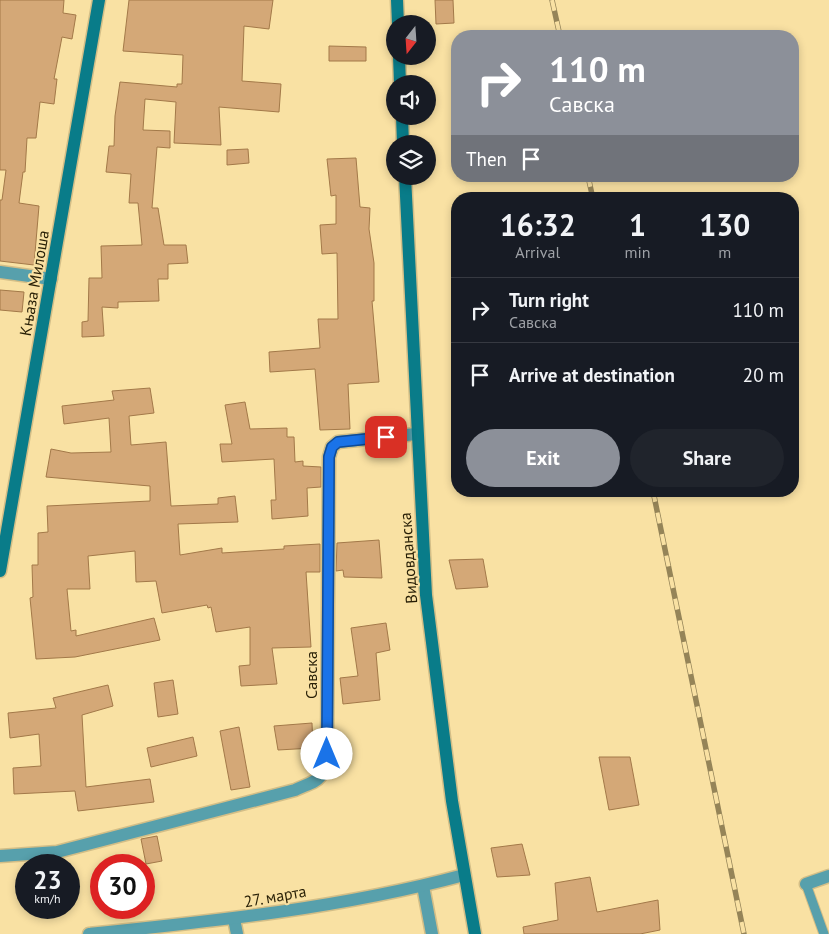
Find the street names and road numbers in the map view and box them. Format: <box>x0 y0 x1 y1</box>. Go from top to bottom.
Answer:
street label: Књаза Милоша <box>15 229 53 337</box>
street label: Видовданска <box>395 512 421 604</box>
street label: Савска <box>301 651 321 699</box>
street label: 27. марта <box>242 881 308 911</box>

